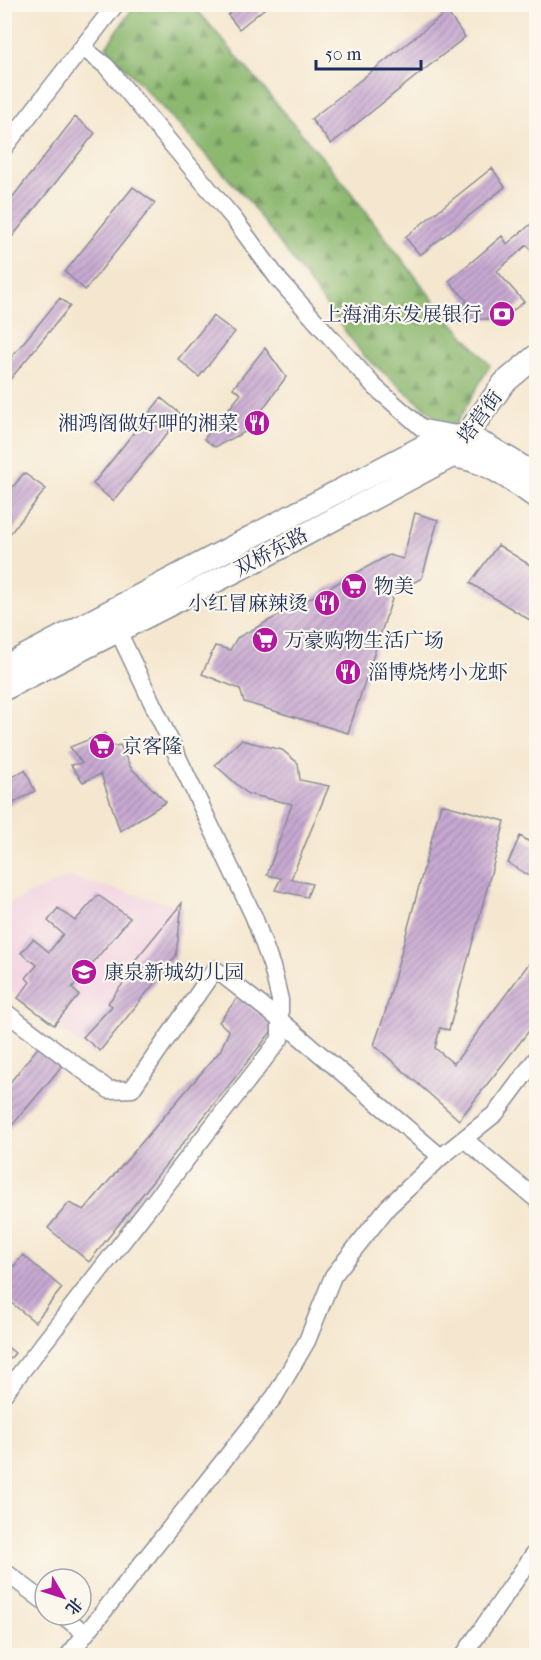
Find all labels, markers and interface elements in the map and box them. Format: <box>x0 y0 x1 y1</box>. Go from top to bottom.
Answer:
scale bar <box>316 33 421 71</box>
text: 50 m <box>325 44 362 65</box>
bank icon: 上海浦东发展银行 <box>487 299 517 329</box>
place label: 上海浦东发展银行 <box>322 303 482 326</box>
street label: 塔营街 <box>453 386 507 448</box>
restaurant icon: 湘鸿阁做好呷的湘菜 <box>242 408 272 438</box>
place label: 湘鸿阁做好呷的湘菜 <box>58 412 238 435</box>
street label: 双桥东路 <box>230 523 312 581</box>
supermarket icon: 物美 <box>339 571 369 601</box>
place label: 物美 <box>374 575 414 598</box>
restaurant icon: 小红冒麻辣烫 <box>312 588 342 618</box>
place label: 小红冒麻辣烫 <box>188 592 308 615</box>
supermarket icon: 万豪购物生活广场 <box>250 625 280 655</box>
place label: 万豪购物生活广场 <box>284 629 444 652</box>
restaurant icon: 淄博烧烤小龙虾 <box>333 657 363 687</box>
place label: 淄博烧烤小龙虾 <box>368 661 508 684</box>
supermarket icon: 京客隆 <box>87 731 117 761</box>
place label: 京客隆 <box>122 735 182 758</box>
school or university icon: 康泉新城幼儿园 <box>69 957 99 987</box>
place label: 康泉新城幼儿园 <box>104 961 244 984</box>
north arrow <box>33 1567 93 1627</box>
text: 北 <box>62 1594 87 1618</box>

